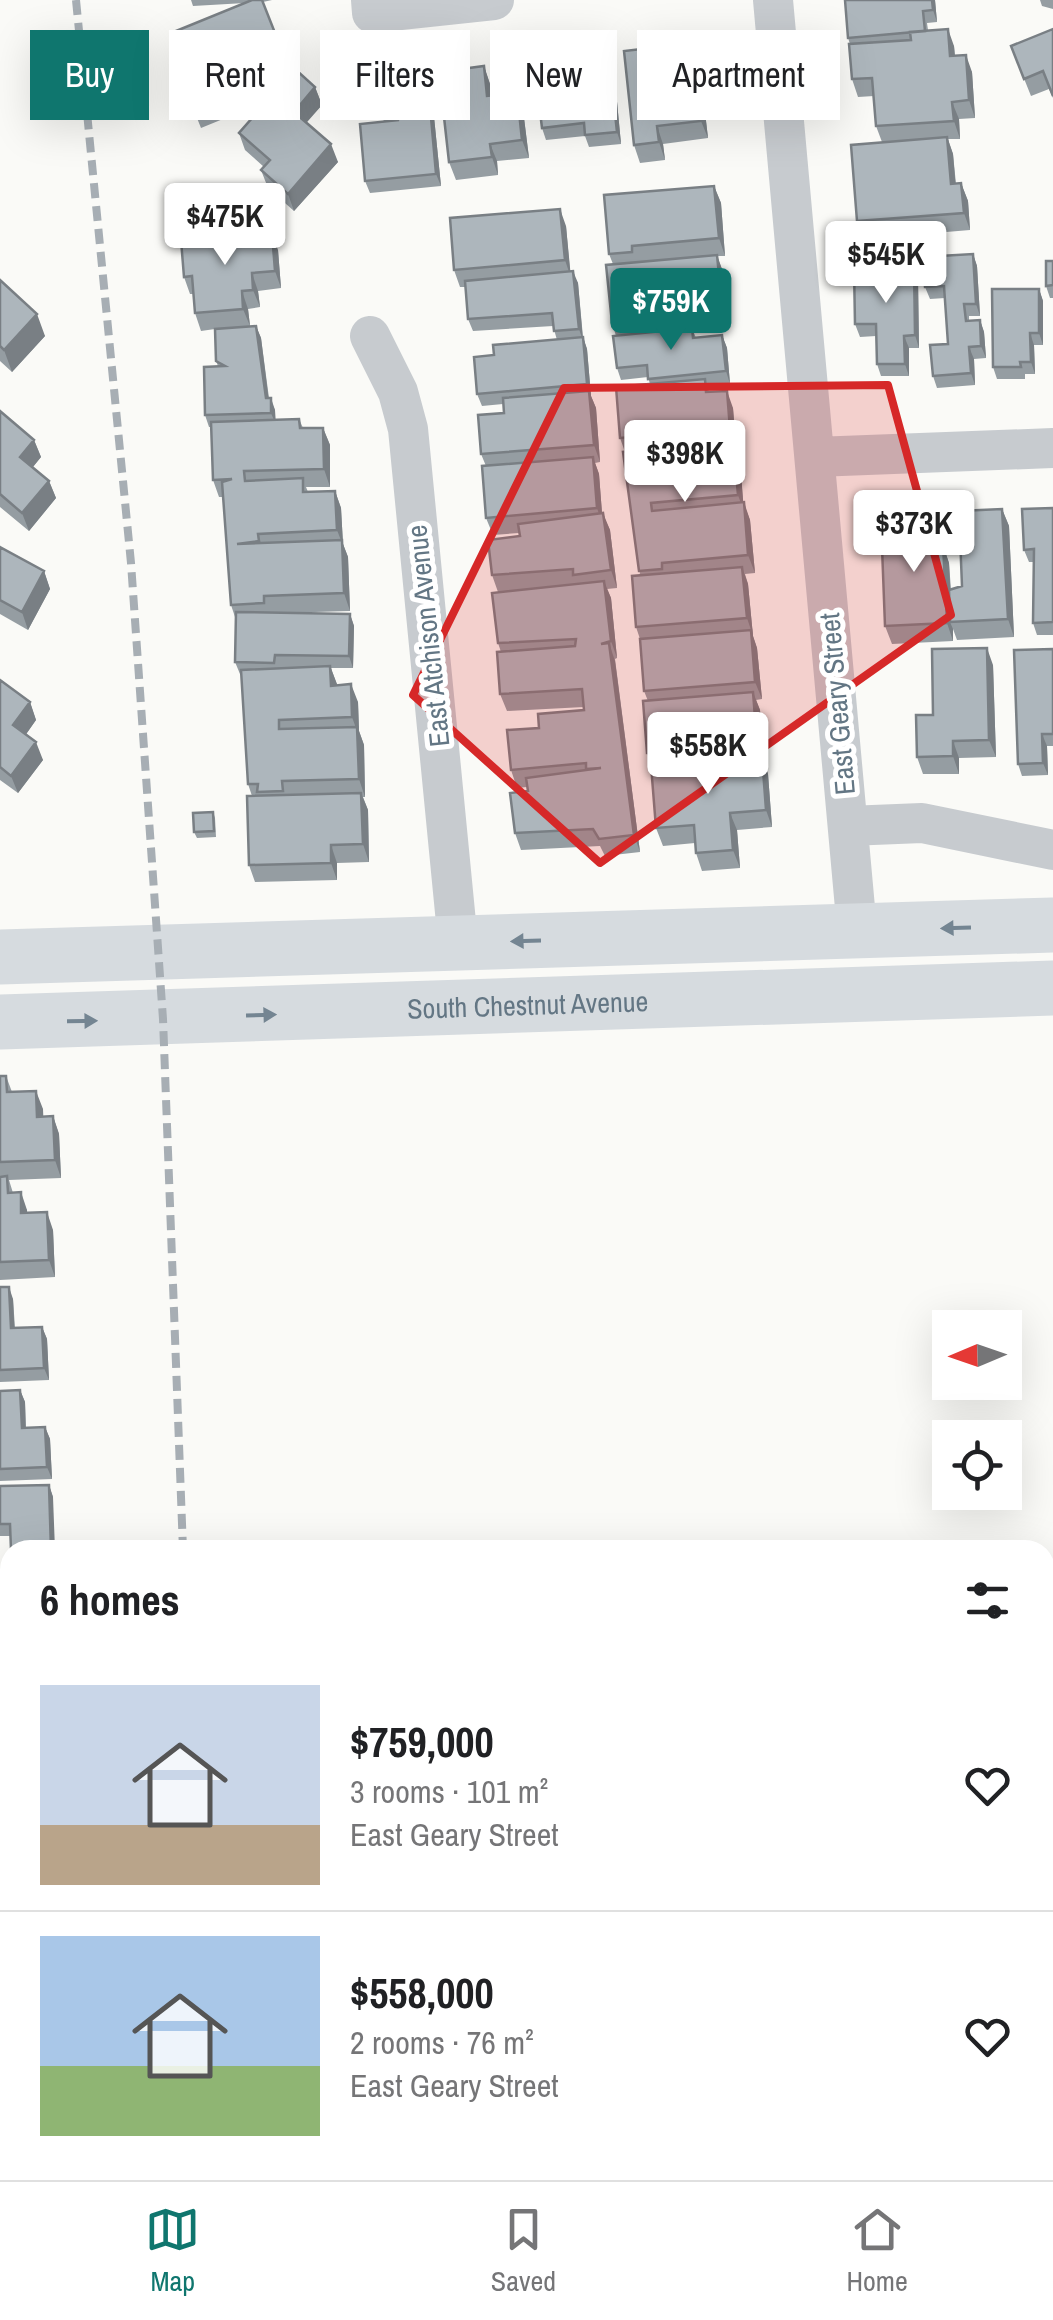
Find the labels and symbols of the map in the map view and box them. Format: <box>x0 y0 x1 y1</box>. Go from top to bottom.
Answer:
pin: $475K <box>155 183 295 268</box>
pin: $545K <box>816 221 956 306</box>
pin: $759K <box>601 268 741 353</box>
pin: $398K <box>615 420 755 505</box>
pin: $373K <box>844 490 984 575</box>
street label: East Atchison Avenue <box>397 523 459 749</box>
street label: East Geary Street <box>810 611 864 797</box>
pin: $558K <box>638 712 778 797</box>
one-way arrow <box>939 920 971 936</box>
one-way arrow <box>509 934 541 950</box>
street label: South Chestnut Avenue <box>407 982 649 1028</box>
one-way arrow <box>245 1007 277 1023</box>
one-way arrow <box>66 1012 98 1028</box>
north arrow <box>932 1310 1022 1400</box>

